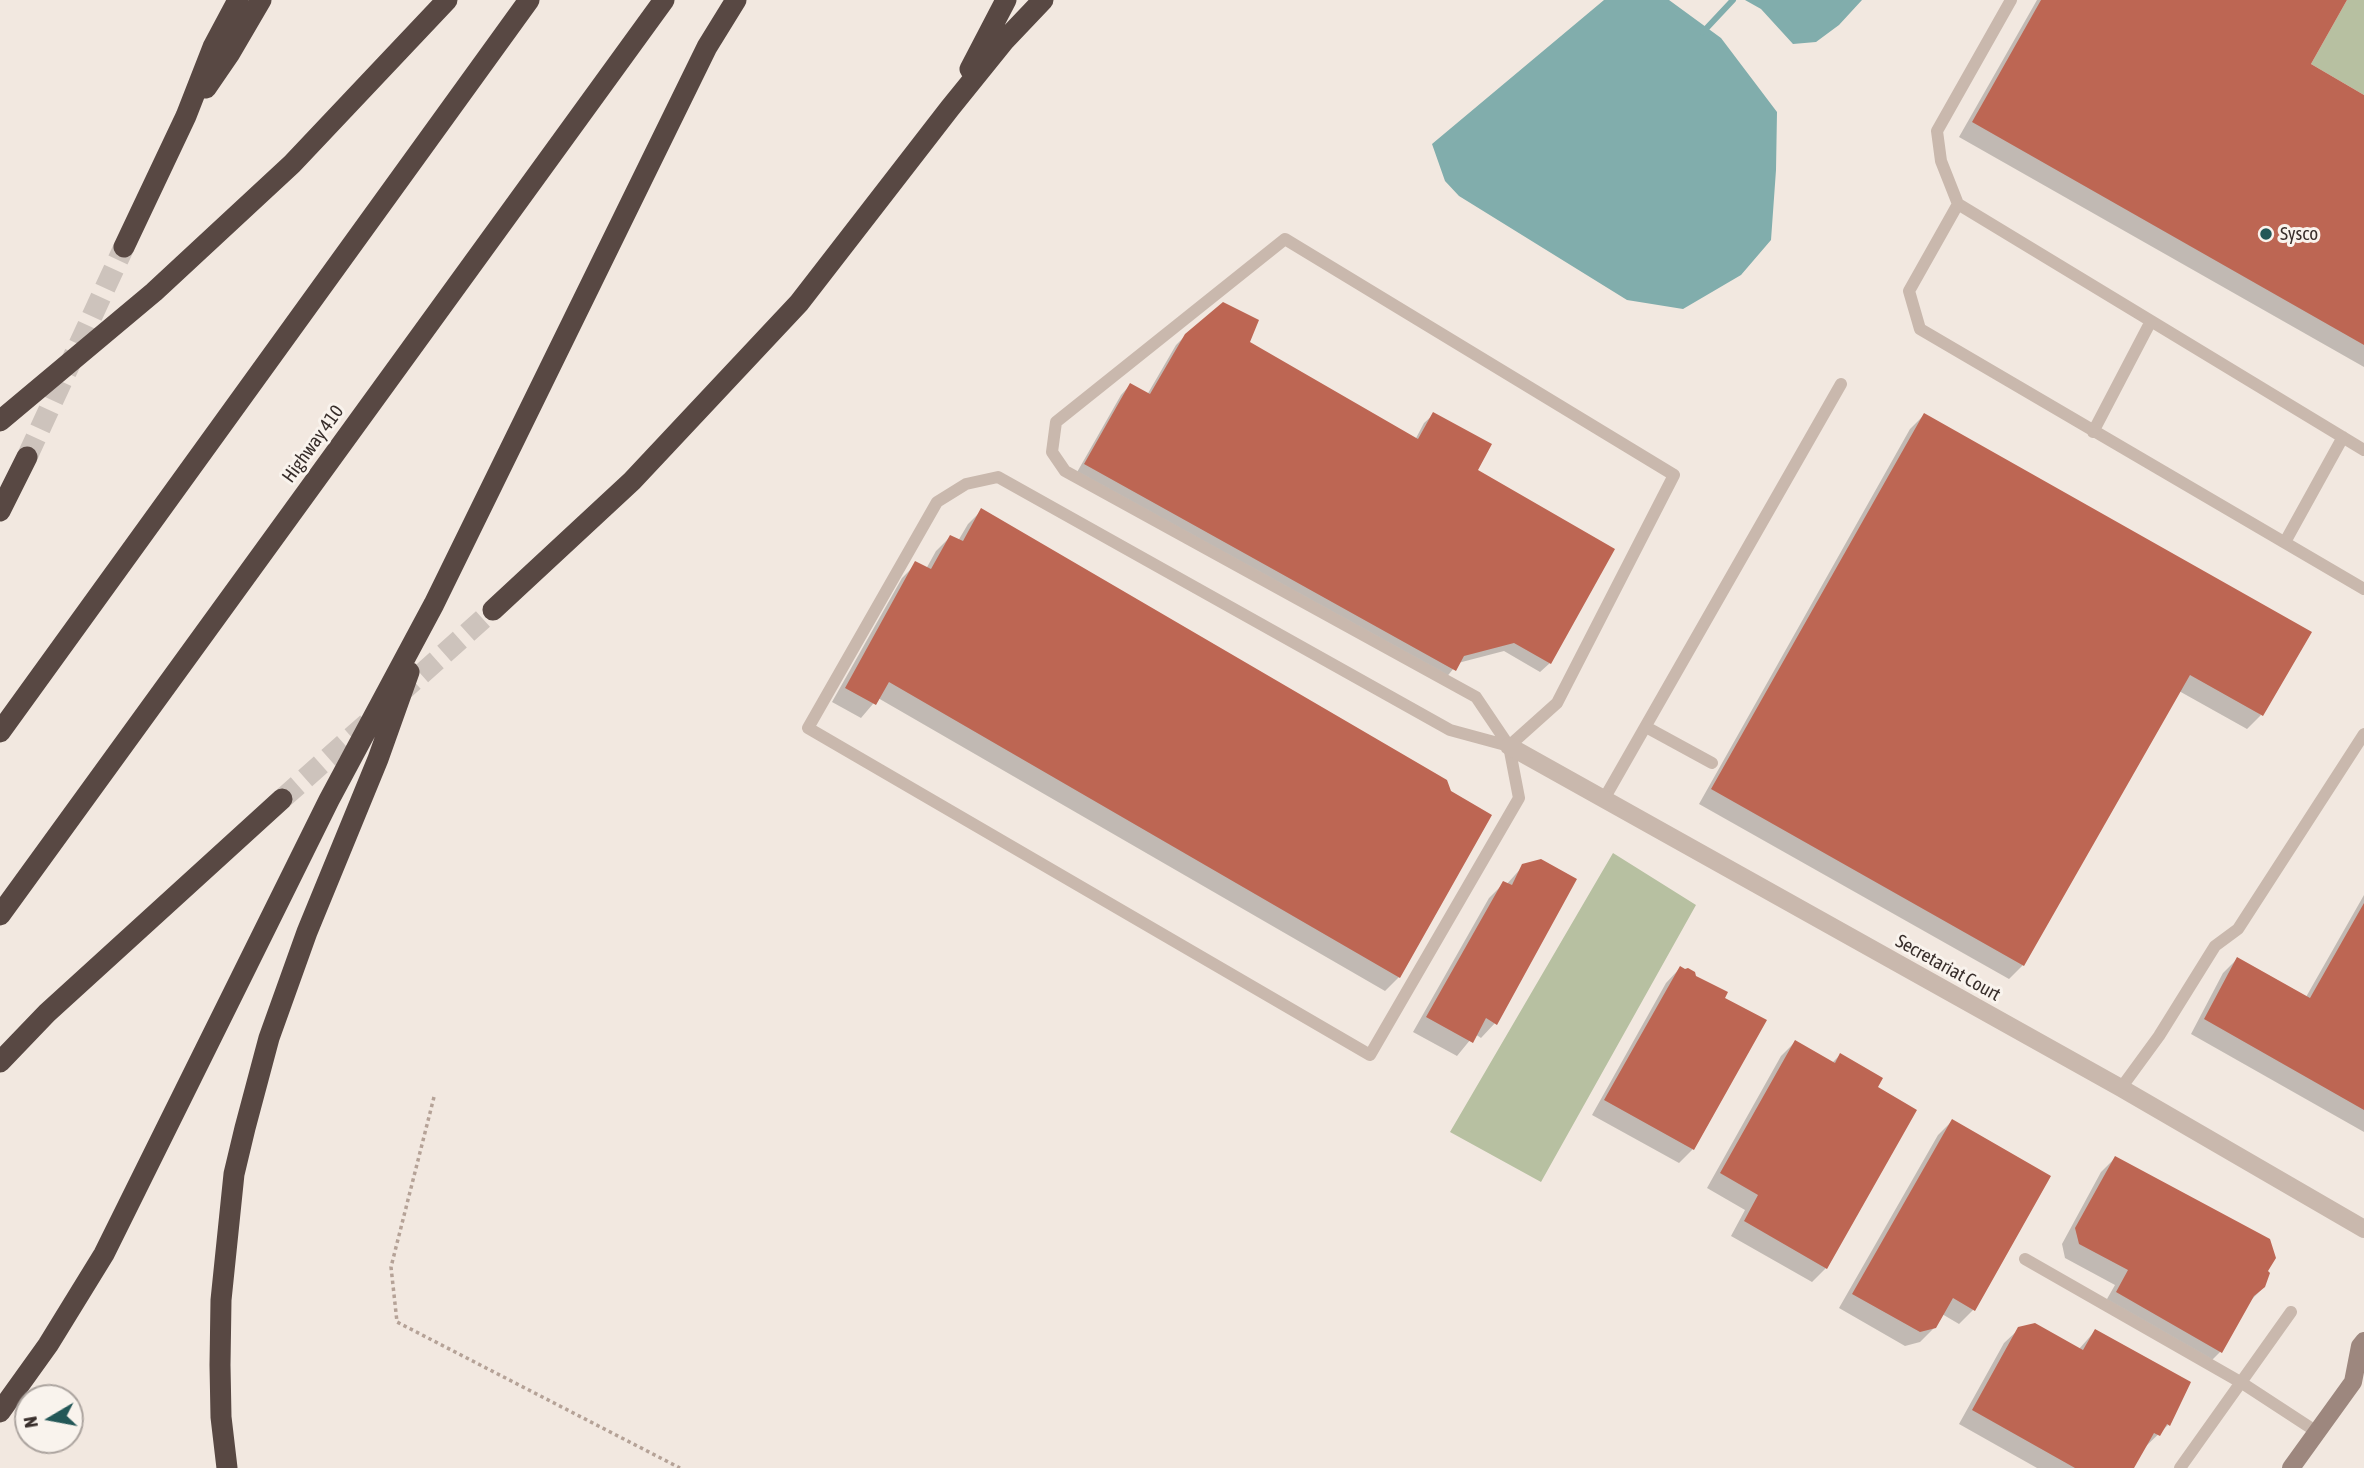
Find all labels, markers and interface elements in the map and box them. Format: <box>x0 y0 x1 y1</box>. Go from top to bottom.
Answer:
place label: Sysco <box>2280 223 2318 245</box>
marker: Sysco <box>2258 226 2274 242</box>
street label: Highway 410 <box>277 401 349 487</box>
street label: Secretariat Court <box>1892 930 2004 1006</box>
north arrow <box>14 1384 84 1454</box>
text: N <box>18 1415 42 1430</box>

